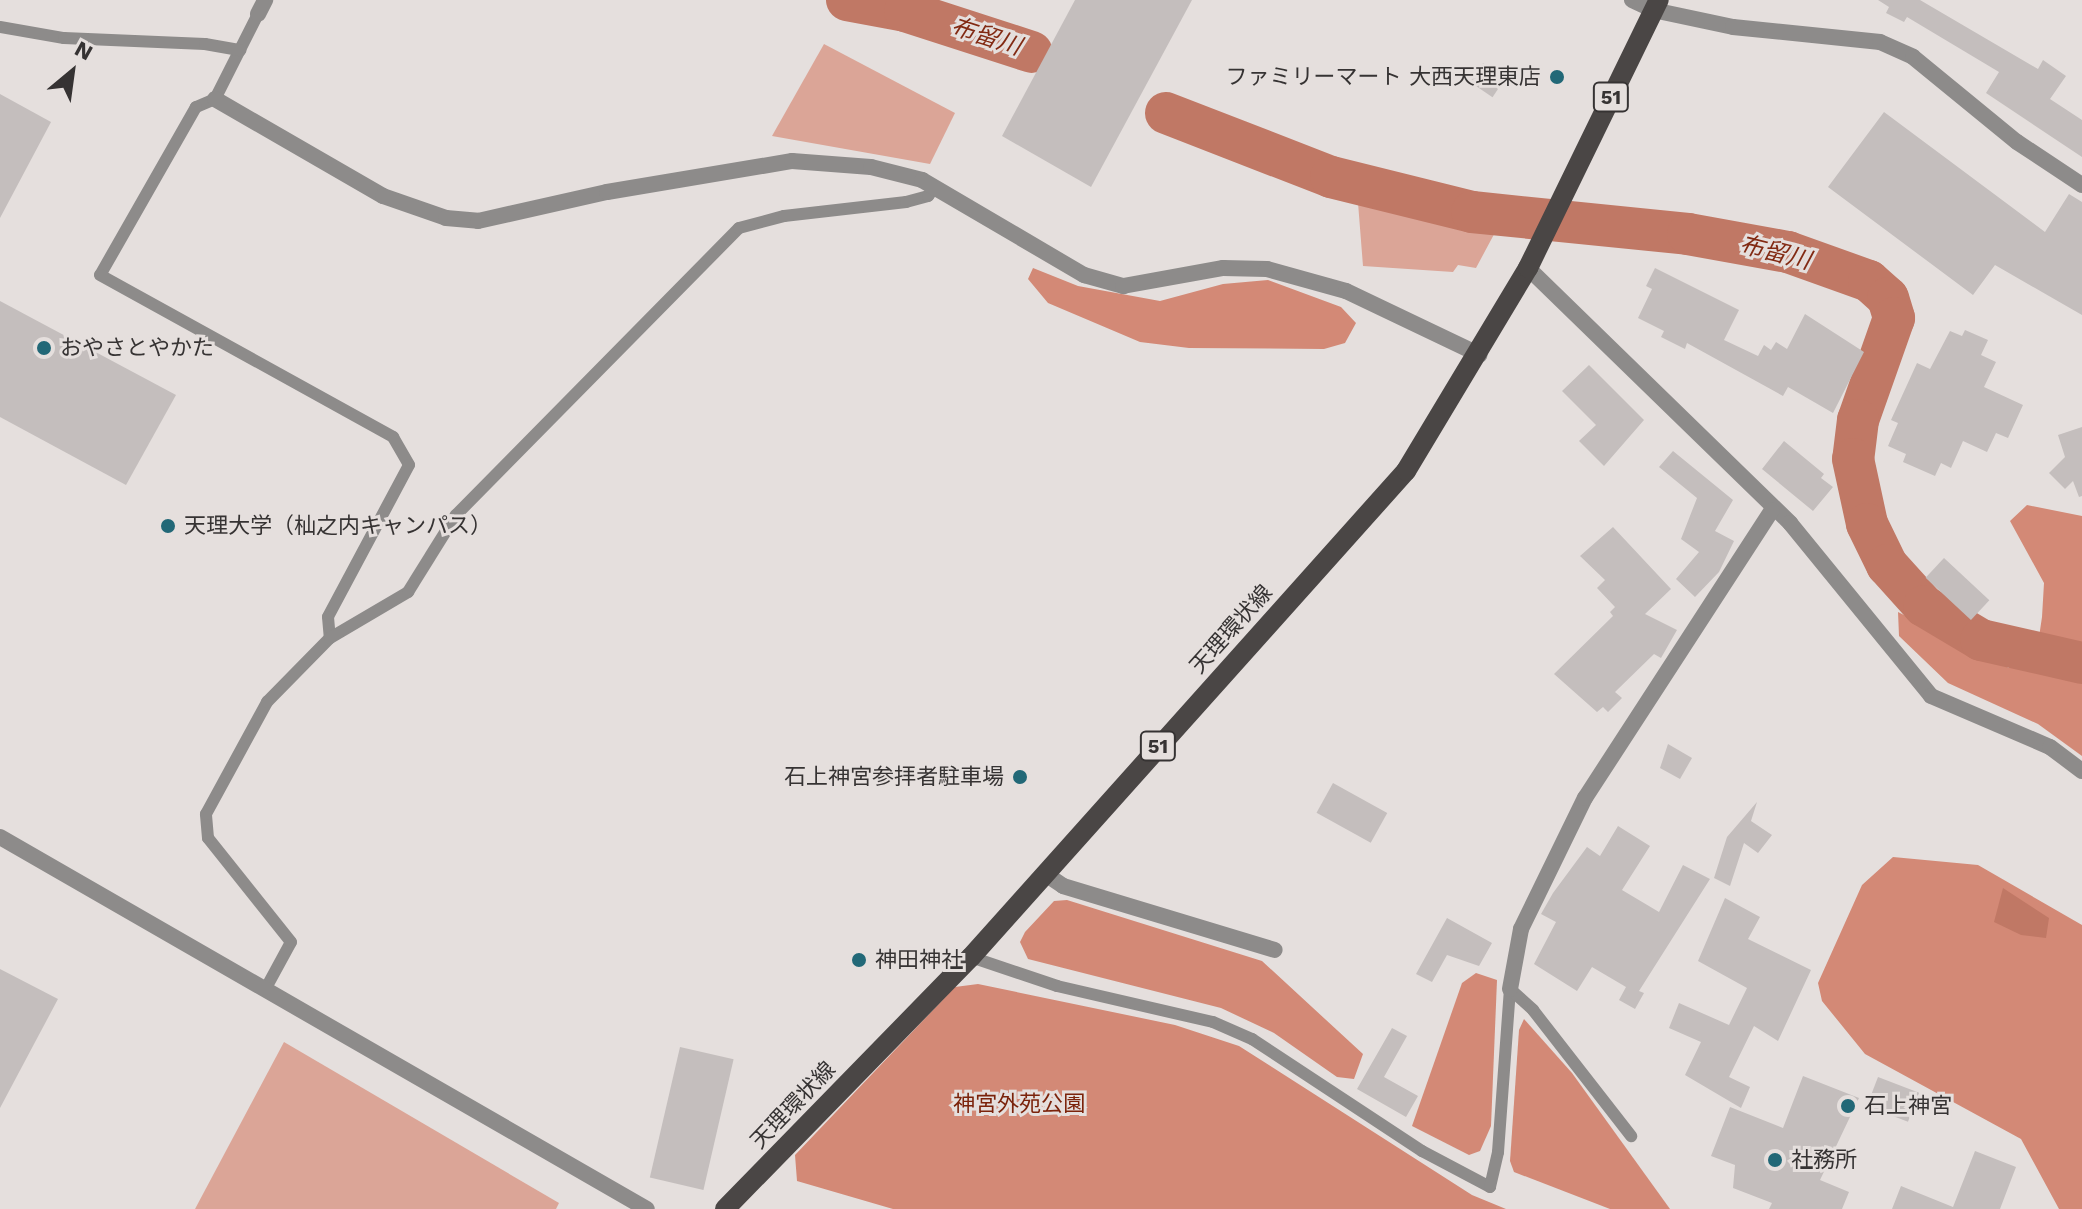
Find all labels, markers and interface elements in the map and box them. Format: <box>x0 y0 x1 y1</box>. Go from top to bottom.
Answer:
water label: 布留川 <box>947 12 1025 62</box>
north arrow <box>32 32 112 112</box>
text: N <box>71 36 97 65</box>
place label: ファミリーマート 大西天理東店 <box>1225 64 1541 90</box>
marker: ファミリーマート 大西天理東店 <box>1548 68 1566 86</box>
road number: 51 <box>1591 81 1631 113</box>
water label: 布留川 <box>1737 230 1813 276</box>
place label: おやさとやかた <box>60 335 214 361</box>
marker: おやさとやかた <box>35 339 53 357</box>
place label: 天理大学（杣之内キャンパス） <box>184 513 492 539</box>
marker: 天理大学（杣之内キャンパス） <box>159 517 177 535</box>
street label: 天理環状線 <box>1184 579 1278 679</box>
road number: 51 <box>1138 730 1178 762</box>
place label: 石上神宮参拝者駐車場 <box>784 764 1004 790</box>
marker: 石上神宮参拝者駐車場 <box>1011 768 1029 786</box>
place label: 神田神社 <box>875 947 963 973</box>
marker: 神田神社 <box>850 951 868 969</box>
street label: 天理環状線 <box>745 1056 841 1154</box>
park label: 神宮外苑公園 <box>953 1091 1085 1117</box>
place label: 石上神宮 <box>1864 1093 1952 1119</box>
marker: 石上神宮 <box>1839 1097 1857 1115</box>
place label: 社務所 <box>1791 1147 1857 1173</box>
marker: 社務所 <box>1766 1151 1784 1169</box>

